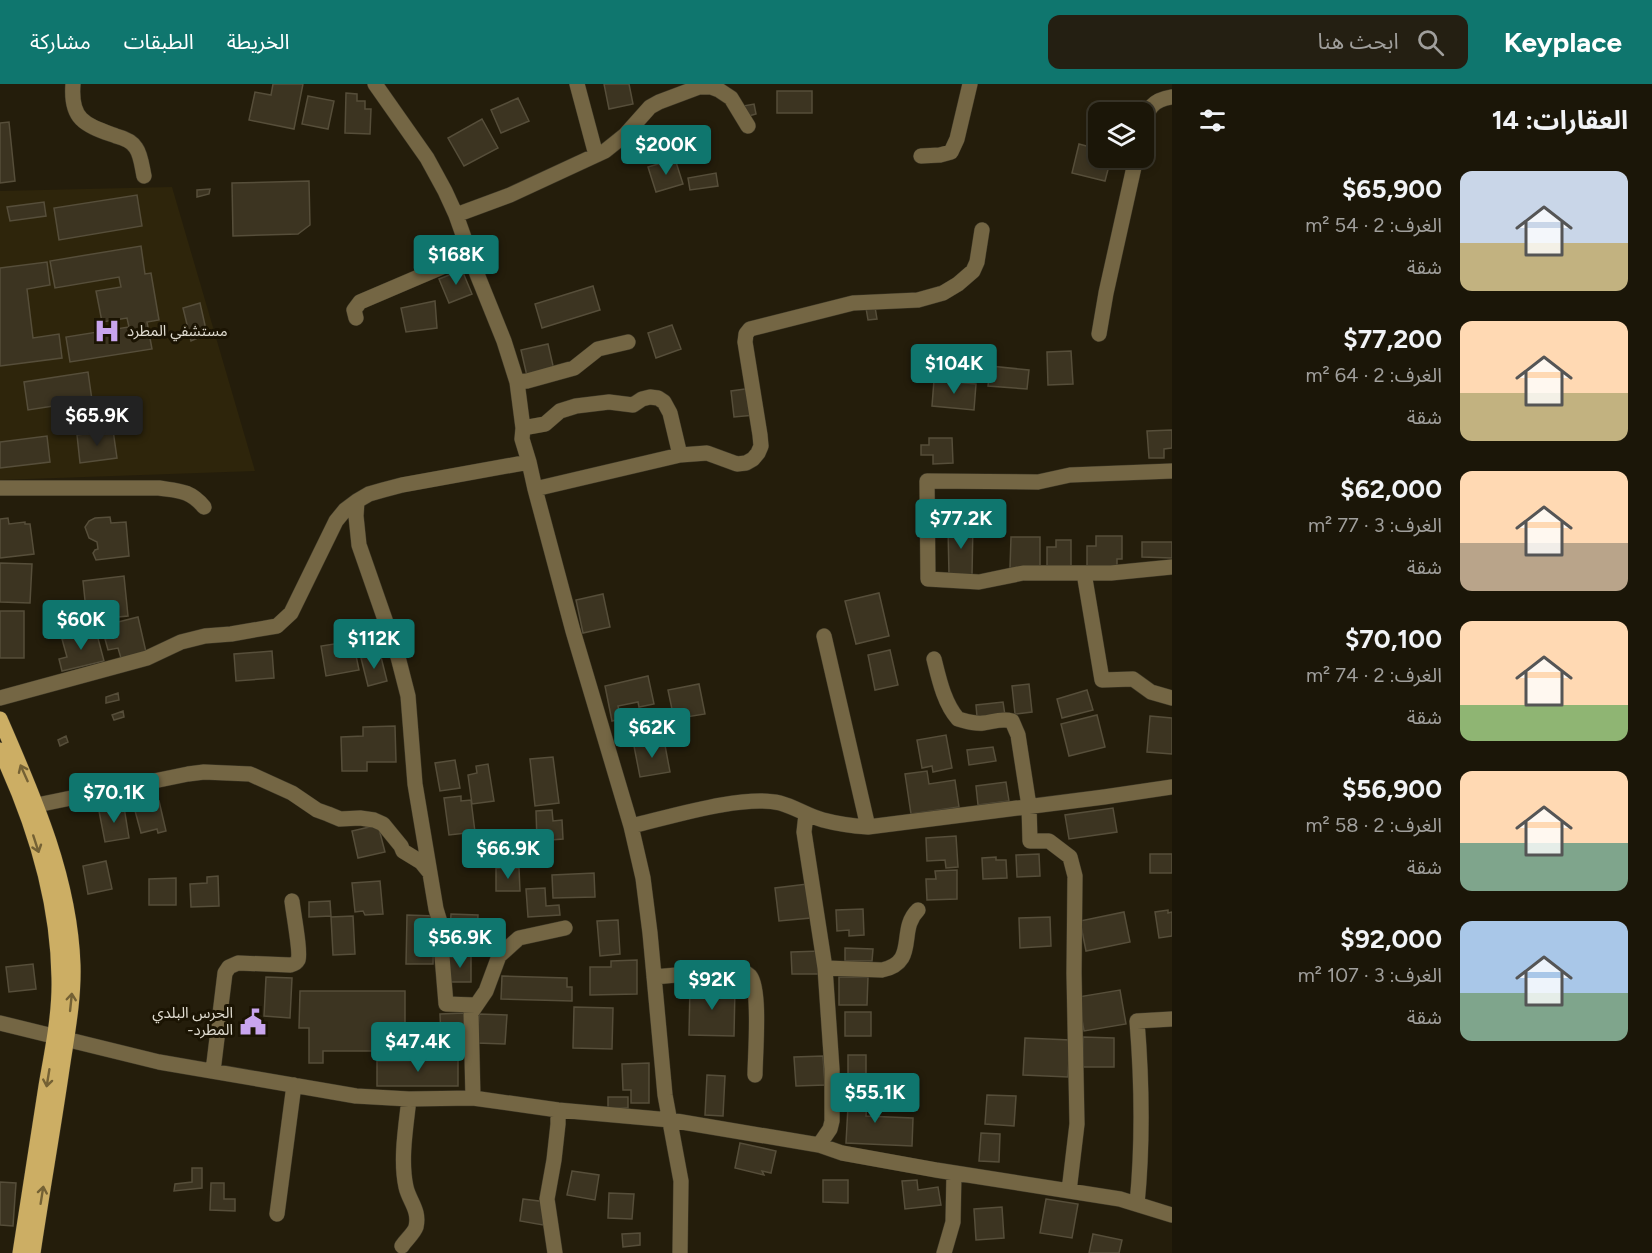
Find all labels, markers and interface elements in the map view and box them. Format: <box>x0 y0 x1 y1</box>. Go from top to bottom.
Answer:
search box <box>1048 15 1468 69</box>
text: Keyplace <box>1504 25 1622 59</box>
icon: search <box>1414 26 1447 59</box>
text: ابحث هنا <box>1317 28 1399 55</box>
text: مشاركة <box>30 29 91 54</box>
text: الطبقات <box>124 29 194 54</box>
text: الخريطة <box>227 29 290 54</box>
map controls <box>1088 102 1154 168</box>
button: layers <box>1088 102 1154 168</box>
icon: filters <box>1196 104 1229 137</box>
text: العقارات: 14 <box>1492 104 1628 136</box>
pin: $200K <box>624 125 708 176</box>
text: $200K <box>635 132 697 156</box>
text: $65,900 <box>1342 173 1442 205</box>
icon: home <box>1508 195 1580 267</box>
text: الغرف: 2 · 54 m² <box>1305 213 1442 237</box>
pin: $168K <box>414 235 498 286</box>
text: $168K <box>428 242 484 266</box>
text: شقة <box>1407 255 1442 279</box>
hospital icon: مستشفي المطرد <box>92 316 122 346</box>
place label: مستشفي المطرد <box>127 322 228 342</box>
text: $77,200 <box>1343 323 1442 355</box>
pin: $104K <box>912 344 996 395</box>
icon: home <box>1508 345 1580 417</box>
text: $104K <box>925 351 983 375</box>
text: الغرف: 2 · 64 m² <box>1306 363 1442 387</box>
pin: $65.9K <box>48 396 146 447</box>
text: $65.9K <box>65 403 129 427</box>
text: شقة <box>1407 405 1442 429</box>
text: $62,000 <box>1340 473 1442 505</box>
icon: home <box>1508 495 1580 567</box>
pin: $77.2K <box>912 499 1010 550</box>
text: $77.2K <box>929 506 993 530</box>
text: الغرف: 3 · 77 m² <box>1308 513 1442 537</box>
text: شقة <box>1407 555 1442 579</box>
pin: $60K <box>45 600 117 651</box>
text: $60K <box>57 607 105 631</box>
pin: $112K <box>332 619 416 670</box>
text: $70,100 <box>1345 623 1442 655</box>
text: $112K <box>348 626 400 650</box>
icon: home <box>1508 645 1580 717</box>
text: الغرف: 2 · 74 m² <box>1306 663 1442 687</box>
text: شقة <box>1407 705 1442 729</box>
pin: $62K <box>616 708 688 759</box>
text: $62K <box>628 715 676 739</box>
one-way arrow <box>18 764 29 782</box>
pin: $70.1K <box>65 773 163 824</box>
text: $56,900 <box>1342 773 1442 805</box>
text: $70.1K <box>83 780 145 804</box>
icon: home <box>1508 795 1580 867</box>
text: الغرف: 2 · 58 m² <box>1305 813 1442 837</box>
pin: $66.9K <box>459 829 557 880</box>
one-way arrow <box>31 834 42 853</box>
text: $66.9K <box>476 836 540 860</box>
text: شقة <box>1407 855 1442 879</box>
pin: $56.9K <box>411 918 509 969</box>
text: $92,000 <box>1340 923 1442 955</box>
text: $56.9K <box>428 925 492 949</box>
icon: home <box>1508 945 1580 1017</box>
pin: $92K <box>676 960 748 1011</box>
text: الغرف: 3 · 107 m² <box>1298 963 1442 987</box>
text: $92K <box>688 967 736 991</box>
one-way arrow <box>66 993 77 1013</box>
place label: الحرس البلدي -المطرد <box>152 1004 233 1039</box>
text: شقة <box>1407 1005 1442 1029</box>
public building icon: الحرس البلدي -المطرد <box>238 1007 268 1037</box>
pin: $47.4K <box>369 1022 467 1073</box>
text: $47.4K <box>385 1029 451 1053</box>
one-way arrow <box>42 1067 53 1087</box>
pin: $55.1K <box>826 1073 924 1124</box>
text: $55.1K <box>844 1080 906 1104</box>
one-way arrow <box>37 1186 48 1206</box>

